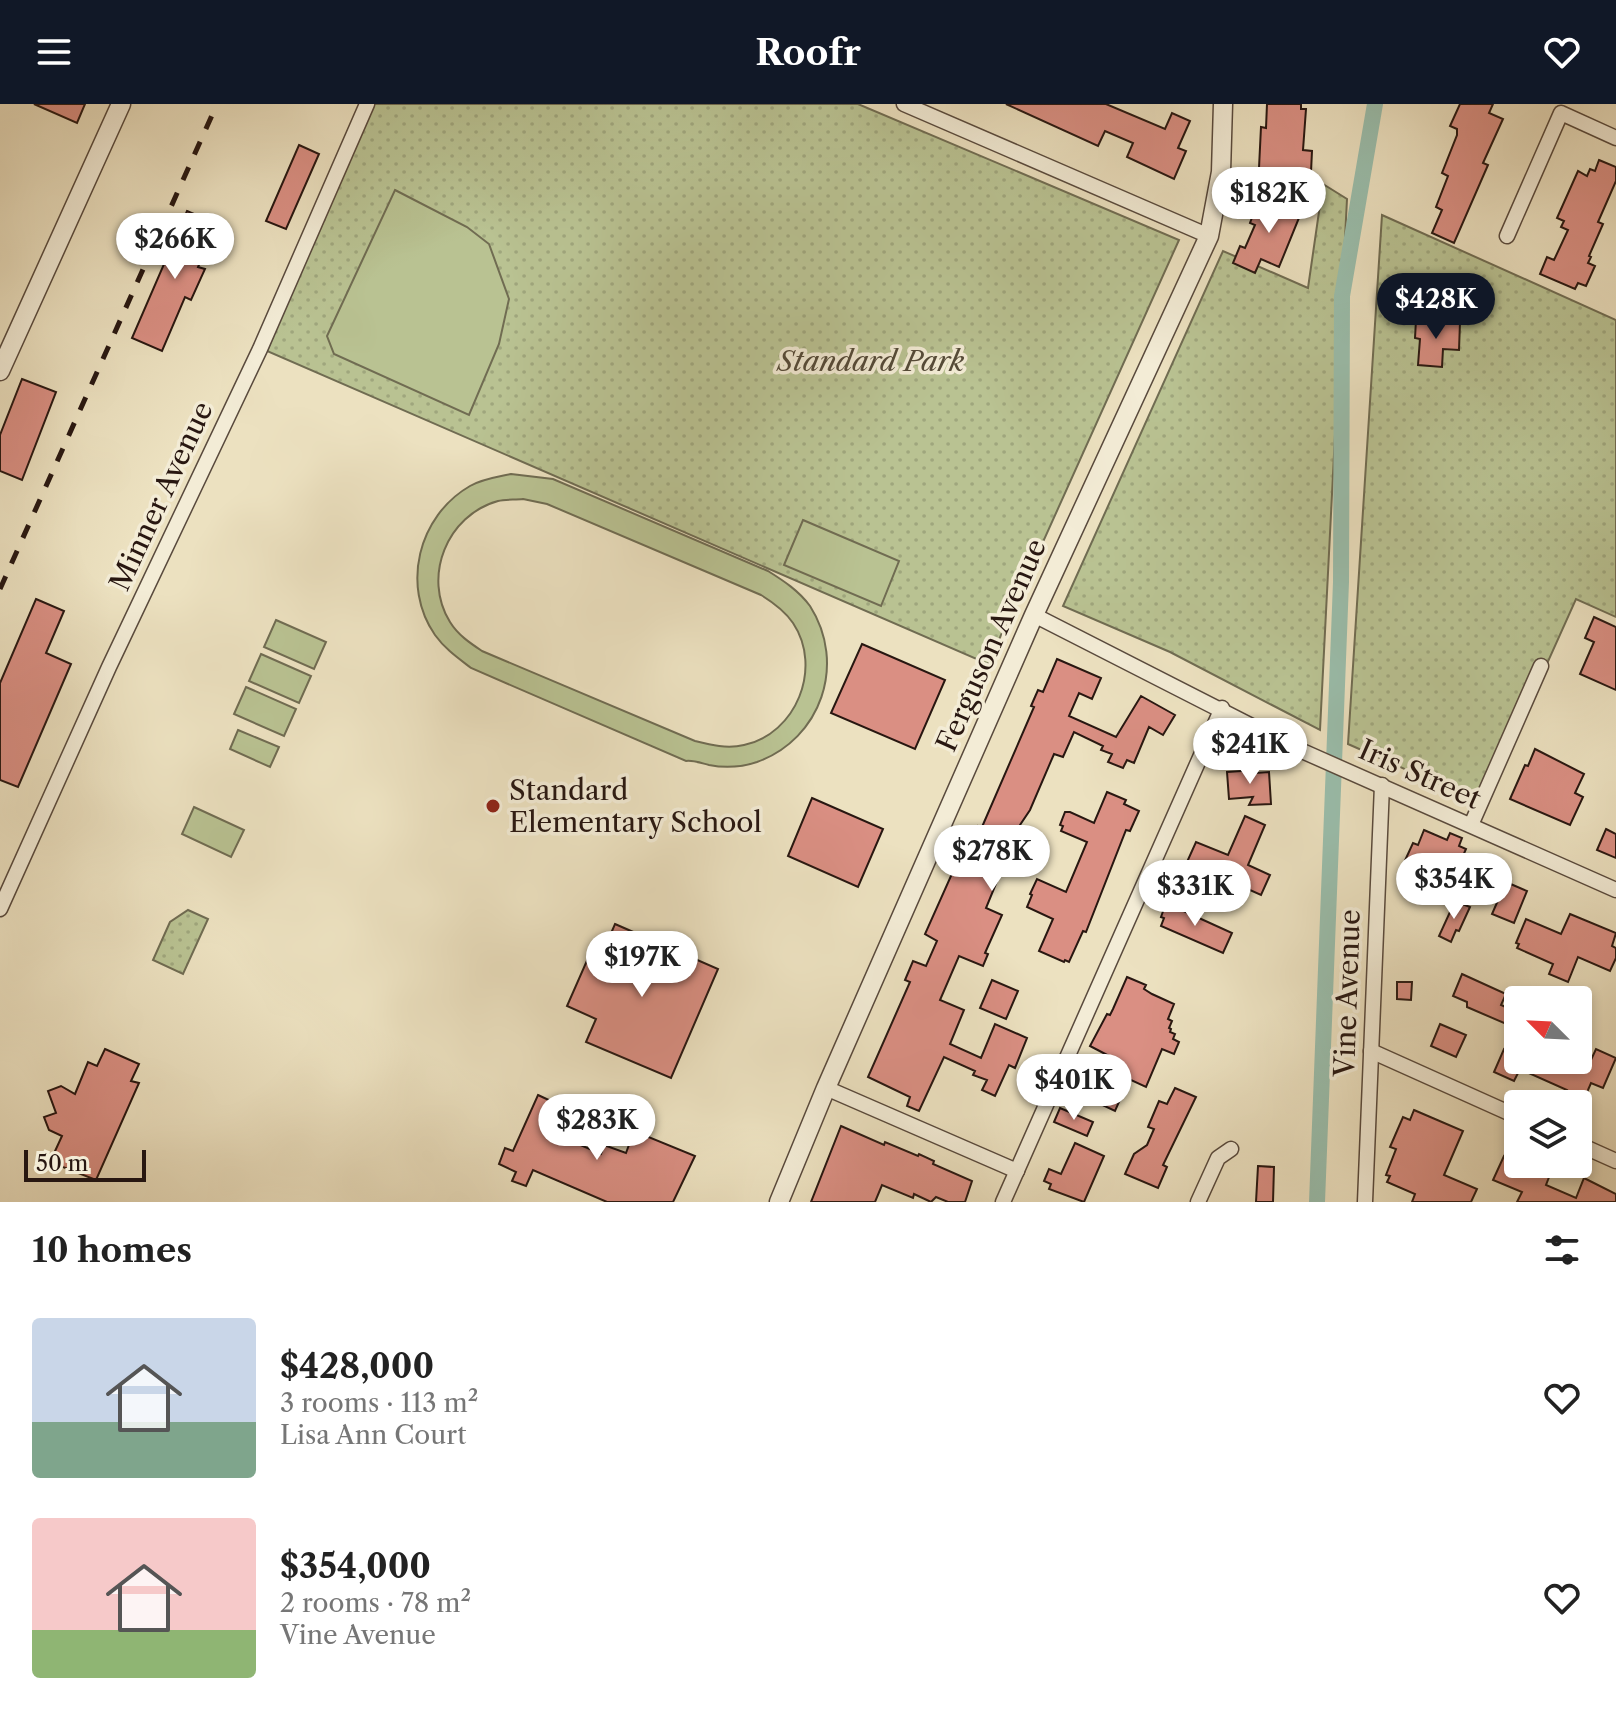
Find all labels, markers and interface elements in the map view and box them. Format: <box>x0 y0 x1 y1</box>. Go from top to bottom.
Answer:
icon: menu <box>32 30 76 74</box>
text: Roofr <box>755 30 861 74</box>
icon: heart <box>1540 30 1584 74</box>
pin: $182K <box>1213 167 1325 235</box>
text: $182K <box>1230 177 1308 209</box>
pin: $266K <box>119 213 231 281</box>
text: $266K <box>134 223 216 255</box>
pin: $428K <box>1380 273 1492 341</box>
text: $428K <box>1395 283 1477 315</box>
park label: Standard Park <box>776 344 965 378</box>
street label: Minner Avenue <box>102 396 220 596</box>
street label: Ferguson Avenue <box>929 533 1053 757</box>
pin: $241K <box>1194 718 1306 786</box>
text: $241K <box>1211 728 1289 760</box>
street label: Iris Street <box>1354 732 1486 816</box>
place label: Standard Elementary School <box>509 773 762 839</box>
marker: Standard Elementary School <box>484 797 502 815</box>
pin: $278K <box>936 825 1048 893</box>
text: $278K <box>952 835 1032 867</box>
pin: $354K <box>1398 853 1510 921</box>
pin: $331K <box>1139 860 1251 928</box>
text: $354K <box>1414 863 1494 895</box>
text: $331K <box>1157 870 1233 902</box>
street label: Vine Avenue <box>1327 909 1367 1078</box>
pin: $197K <box>586 931 698 999</box>
text: $197K <box>604 941 680 973</box>
north arrow <box>1504 986 1592 1074</box>
map controls <box>1504 986 1592 1178</box>
pin: $401K <box>1018 1054 1130 1122</box>
text: $401K <box>1035 1064 1113 1096</box>
button: layers <box>1504 1090 1592 1178</box>
pin: $283K <box>541 1094 653 1162</box>
text: $283K <box>556 1104 638 1136</box>
scale bar <box>24 1146 146 1182</box>
text: 50 m <box>36 1150 88 1177</box>
icon: filters <box>1540 1228 1584 1272</box>
text: 10 homes <box>32 1229 192 1271</box>
text: $428,000 <box>280 1345 434 1387</box>
icon: home <box>96 1350 192 1446</box>
icon: heart <box>1540 1376 1584 1420</box>
text: 3 rooms · 113 m² <box>280 1387 478 1419</box>
text: Lisa Ann Court <box>280 1419 466 1451</box>
text: $354,000 <box>280 1545 431 1587</box>
icon: home <box>96 1550 192 1646</box>
icon: heart <box>1540 1576 1584 1620</box>
text: 2 rooms · 78 m² <box>280 1587 471 1619</box>
text: Vine Avenue <box>280 1619 436 1651</box>

